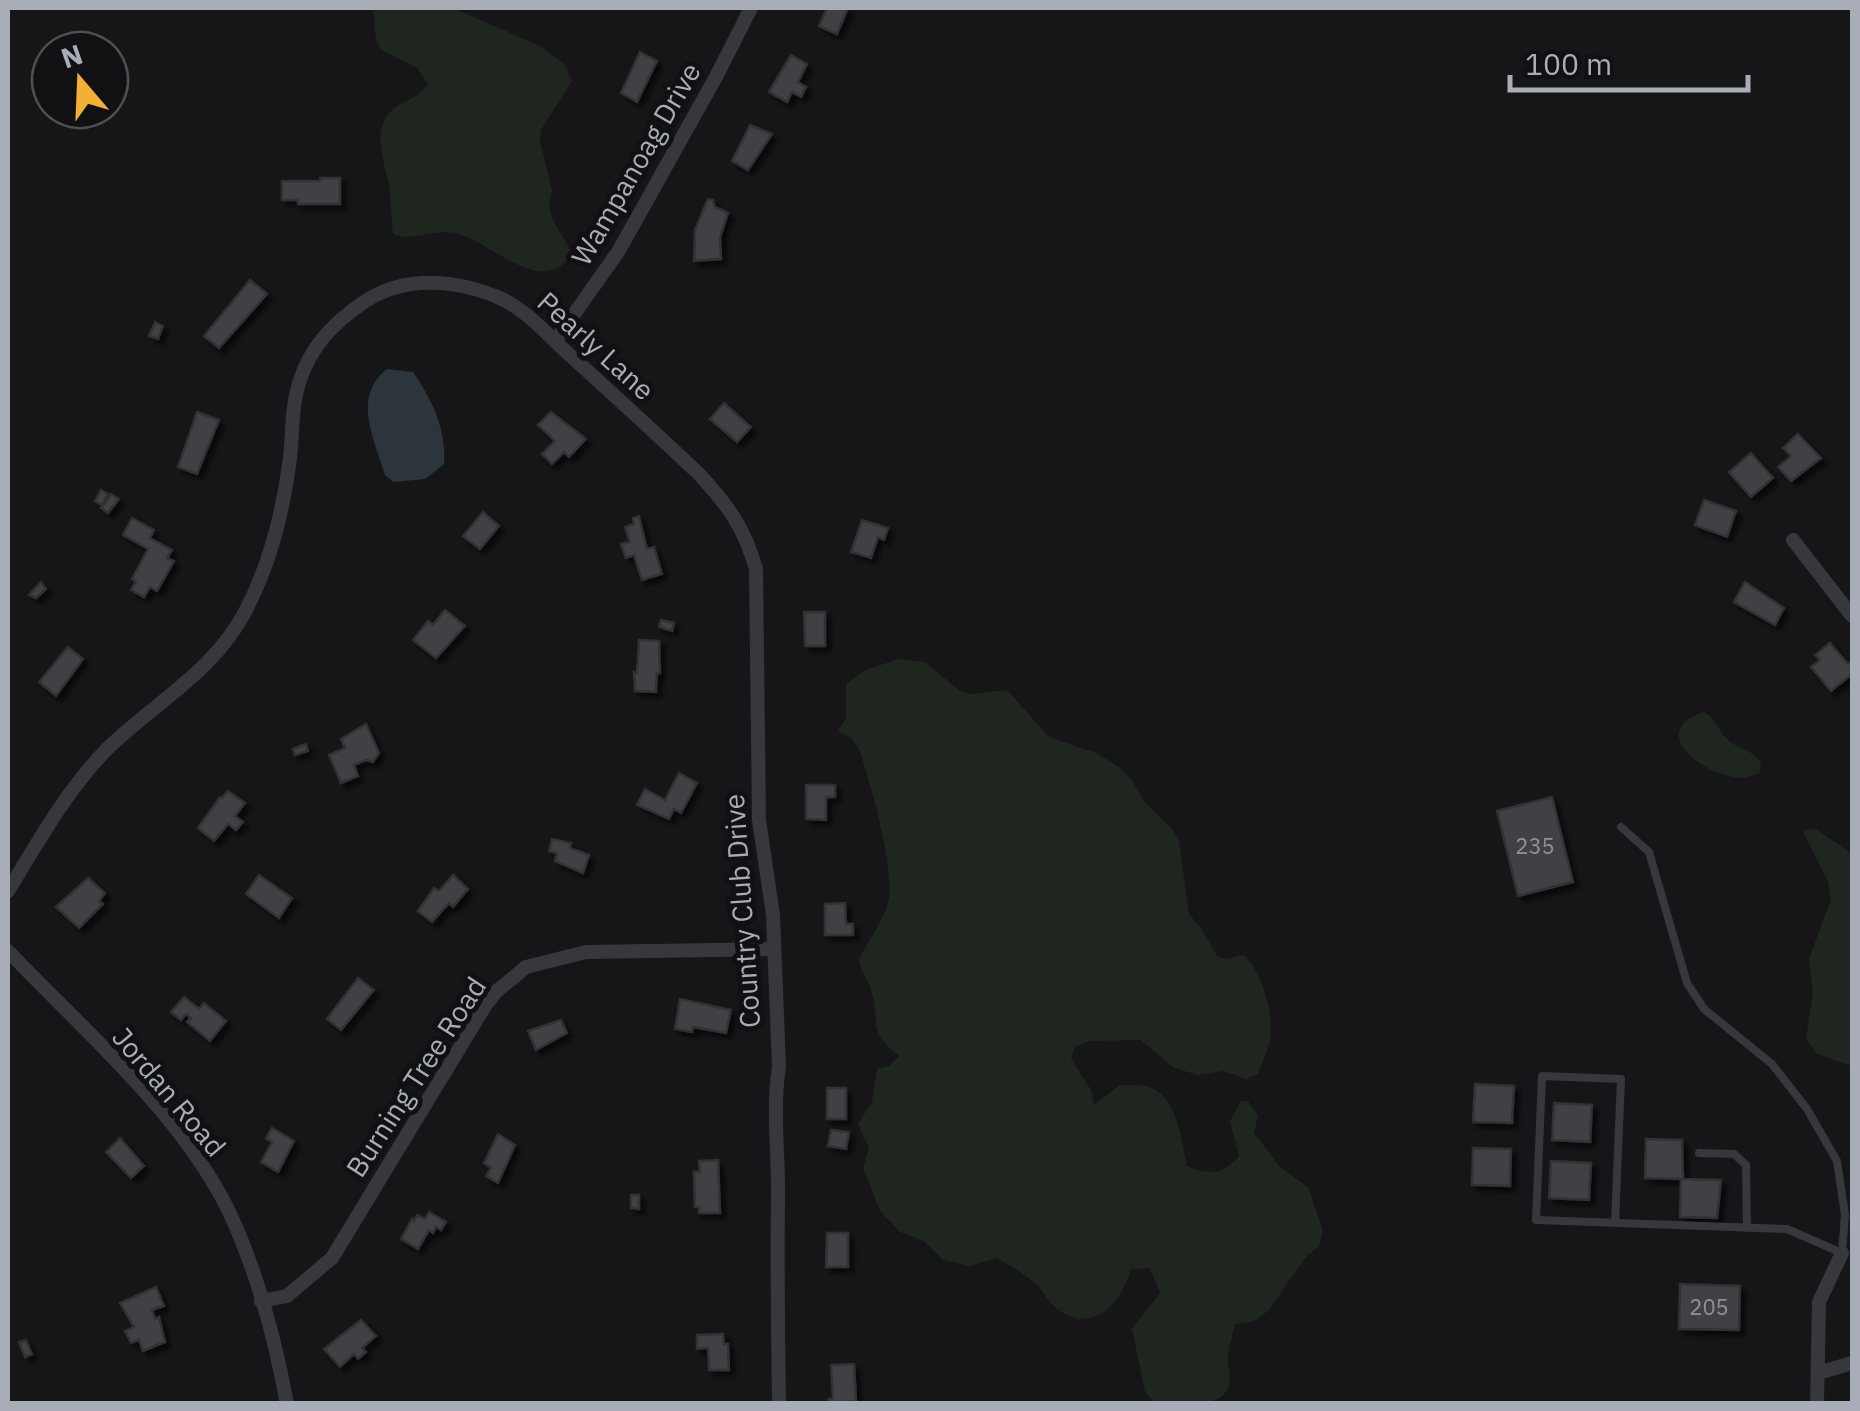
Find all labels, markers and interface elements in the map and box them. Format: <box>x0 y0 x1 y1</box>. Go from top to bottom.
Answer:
north arrow <box>30 30 130 130</box>
scale bar <box>1510 30 1748 92</box>
text: N <box>56 35 87 77</box>
text: 100 m <box>1525 44 1612 83</box>
street label: Wampanoag Drive <box>562 56 709 272</box>
street label: Pearly Lane <box>530 283 663 408</box>
street label: Country Club Drive <box>715 793 768 1029</box>
house number: 235 <box>1515 831 1555 860</box>
street label: Burning Tree Road <box>337 970 494 1184</box>
street label: Jordan Road <box>104 1019 234 1164</box>
house number: 205 <box>1689 1292 1729 1321</box>

